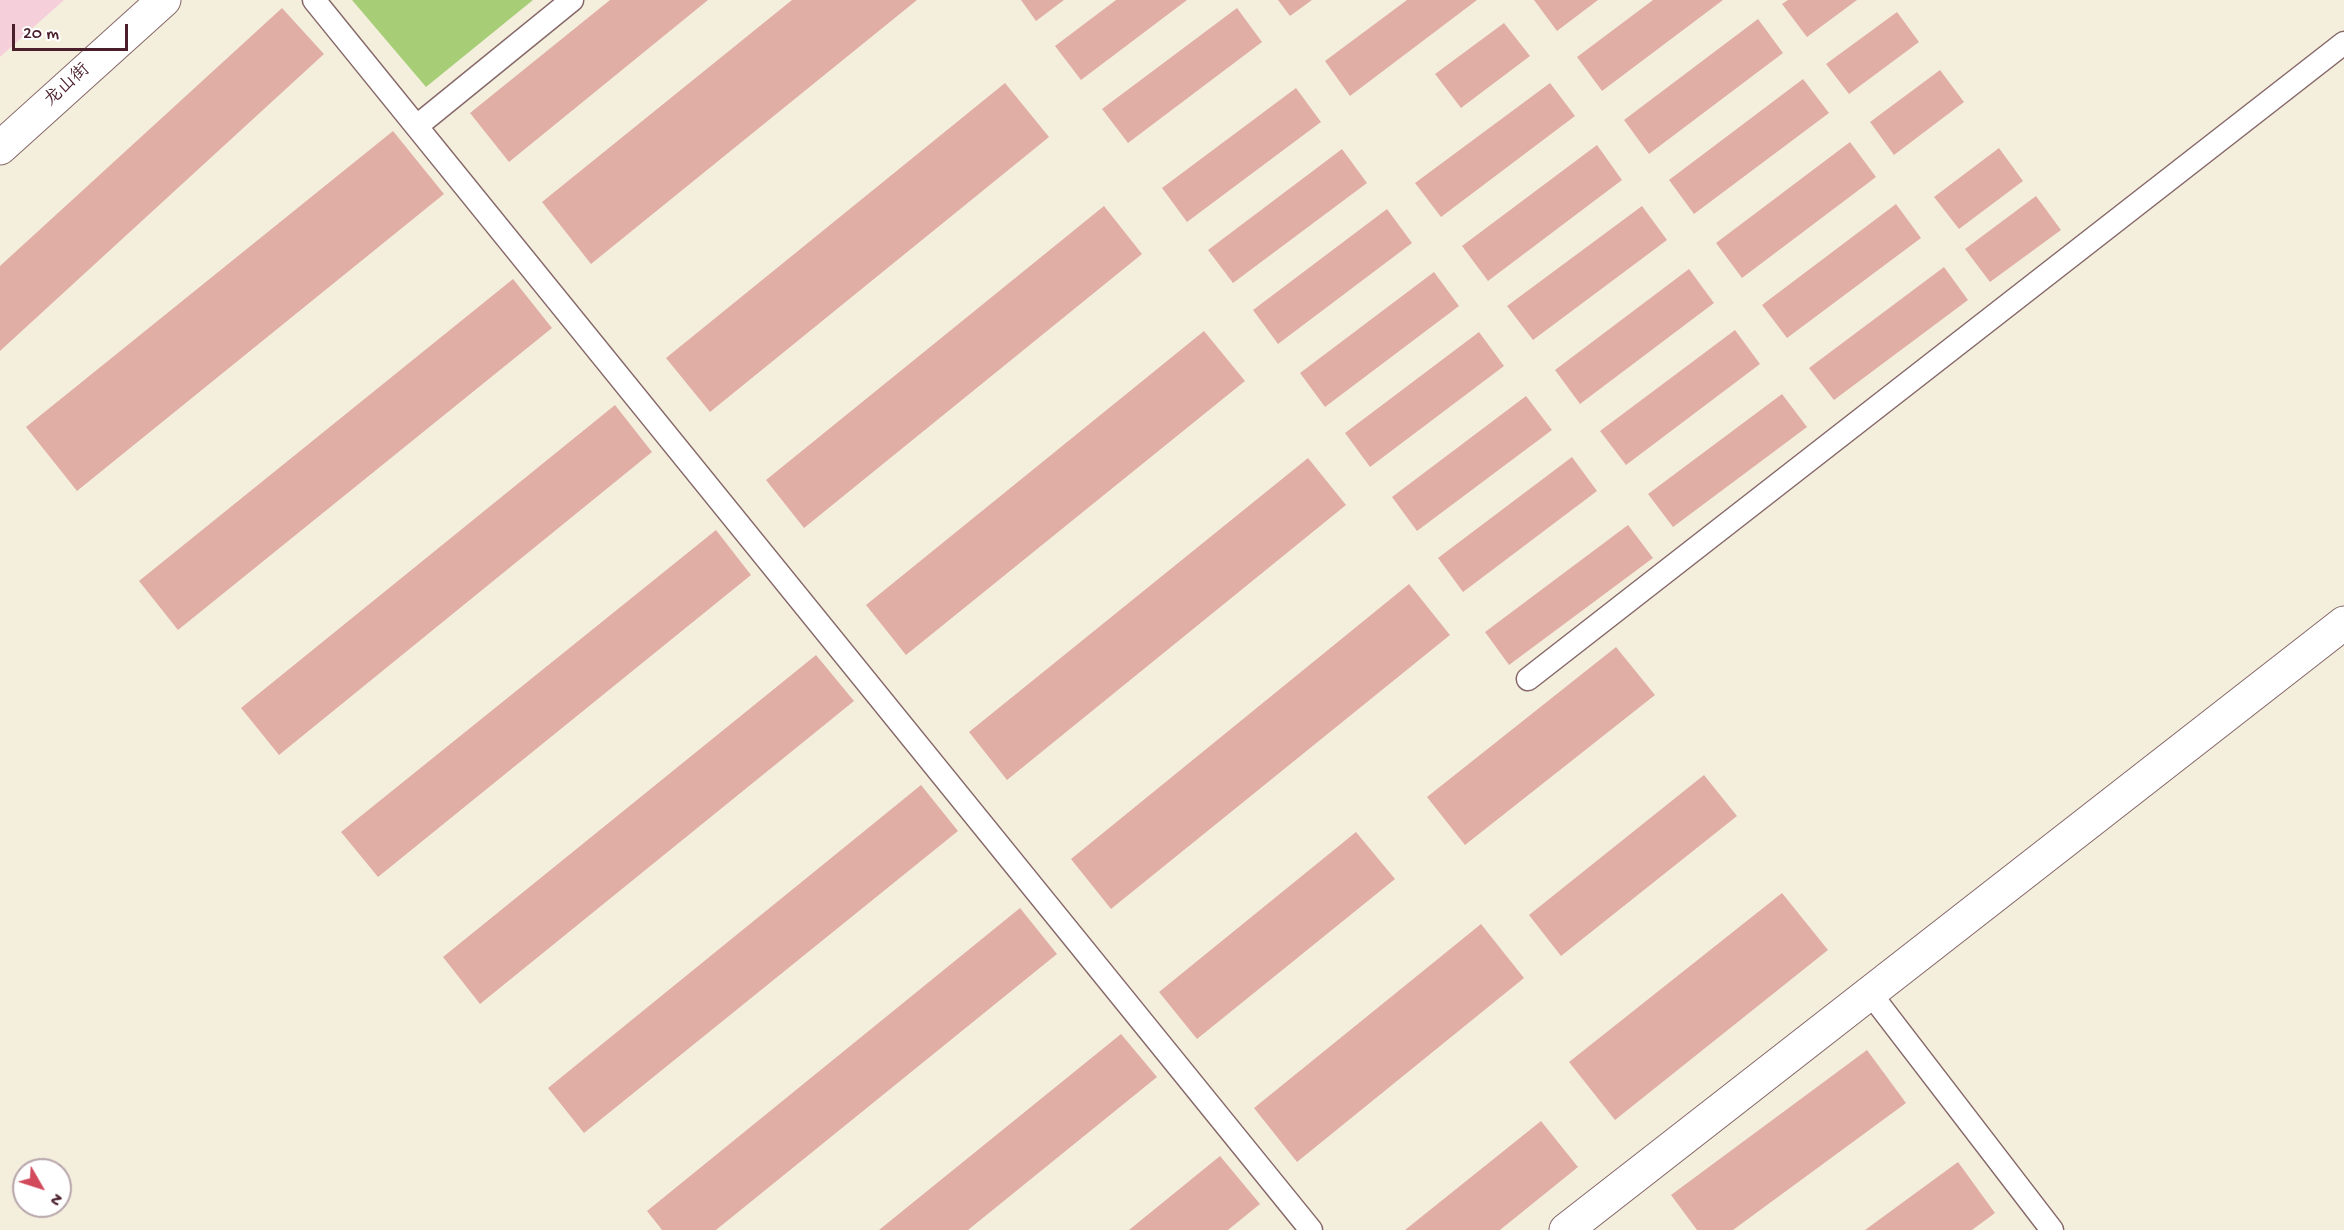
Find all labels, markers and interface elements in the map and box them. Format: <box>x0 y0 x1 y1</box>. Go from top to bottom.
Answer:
scale bar <box>15 12 130 50</box>
text: 20 m <box>23 24 59 45</box>
street label: 龙山街 <box>41 60 95 112</box>
north arrow <box>12 1158 72 1218</box>
text: N <box>44 1188 65 1208</box>

